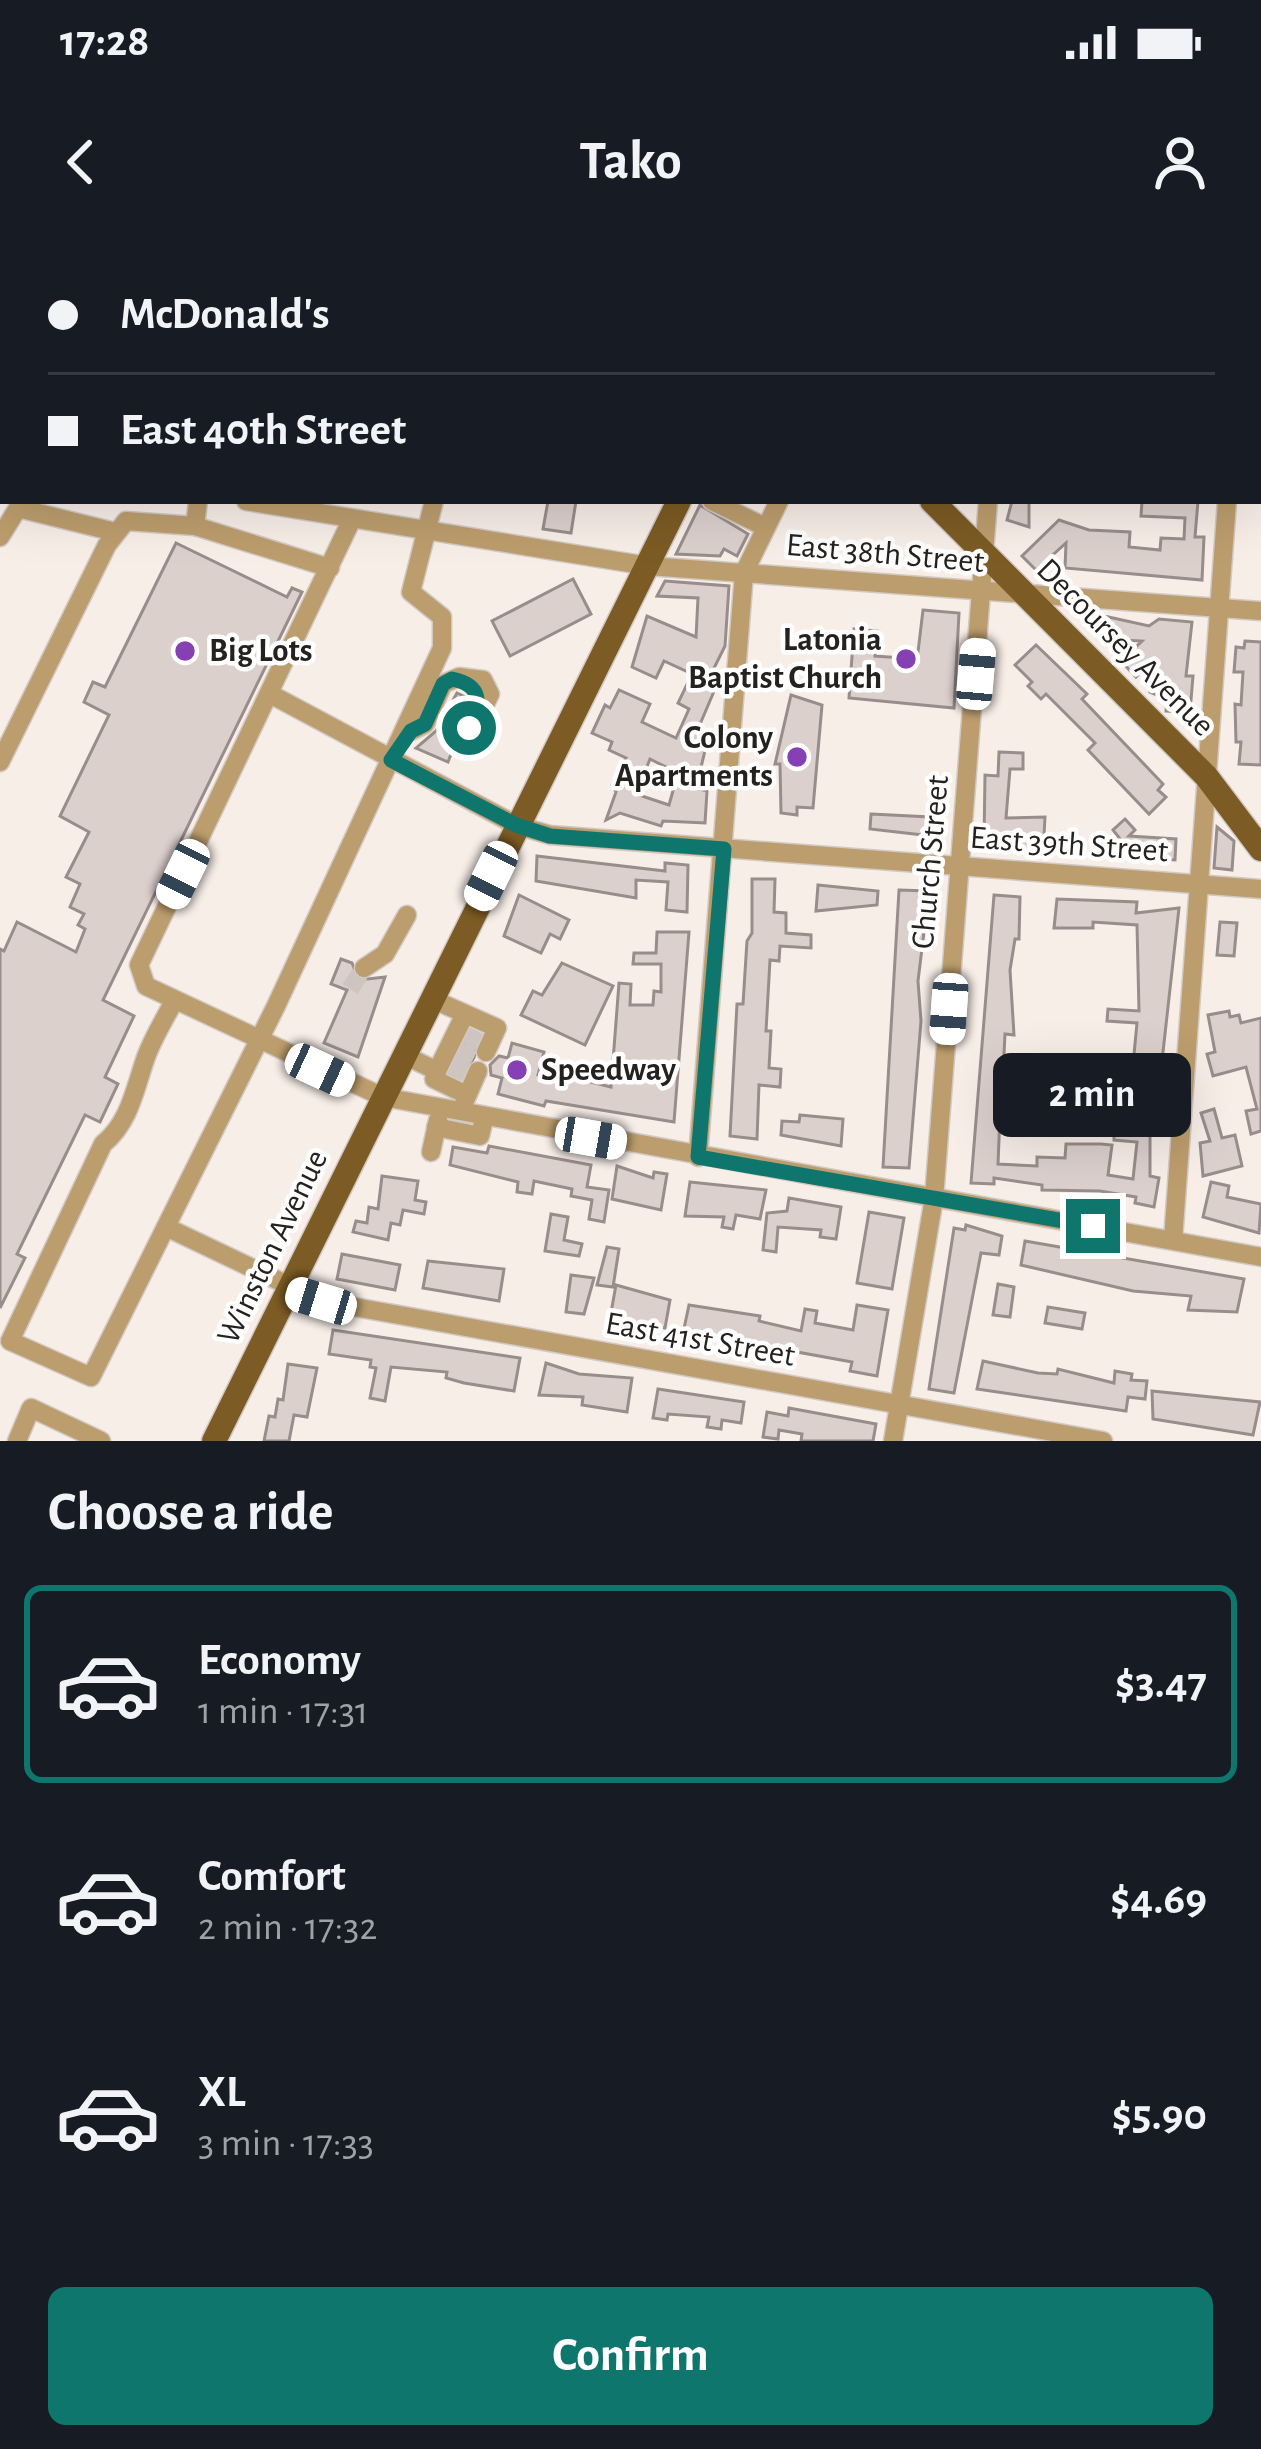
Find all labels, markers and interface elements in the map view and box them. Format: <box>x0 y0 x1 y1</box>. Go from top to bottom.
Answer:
text: 17:28 <box>60 19 149 64</box>
icon: back <box>48 129 114 195</box>
icon: person <box>1147 129 1213 195</box>
text: Tako <box>579 135 682 189</box>
text: McDonald's <box>120 292 330 337</box>
text: East 40th Street <box>120 408 406 453</box>
street label: East 38th Street <box>785 529 986 579</box>
street label: Decoursey Avenue <box>1030 553 1220 743</box>
place label: Latonia Baptist Church <box>688 624 882 695</box>
place label: Big Lots <box>209 635 312 668</box>
car <box>955 637 997 711</box>
marker: Big Lots <box>172 638 198 664</box>
marker: Latonia Baptist Church <box>893 646 919 672</box>
route start <box>442 701 496 755</box>
place label: Colony Apartments <box>615 722 773 793</box>
marker: Colony Apartments <box>784 744 810 770</box>
street label: Church Street <box>907 773 955 950</box>
street label: East 39th Street <box>969 822 1170 868</box>
car <box>151 834 215 914</box>
car <box>459 836 523 916</box>
car <box>929 972 969 1046</box>
car <box>280 1038 360 1102</box>
callout: 2 min <box>994 1052 1192 1136</box>
place label: Speedway <box>541 1054 676 1087</box>
marker: Speedway <box>504 1057 530 1083</box>
text: 2 min <box>1049 1075 1135 1114</box>
car <box>552 1114 630 1162</box>
street label: Winston Avenue <box>212 1145 334 1349</box>
route end <box>1066 1199 1120 1253</box>
car <box>281 1273 361 1329</box>
street label: East 41st Street <box>603 1307 798 1373</box>
text: Choose a ride <box>48 1486 334 1540</box>
icon: car <box>54 1630 162 1738</box>
text: Economy <box>198 1638 361 1683</box>
text: $3.47 <box>1115 1661 1207 1706</box>
text: 1 min · 17:31 <box>198 1692 369 1731</box>
icon: car <box>54 1846 162 1954</box>
text: Comfort <box>198 1854 346 1899</box>
text: $4.69 <box>1110 1877 1207 1922</box>
text: 2 min · 17:32 <box>198 1908 377 1947</box>
icon: car <box>54 2062 162 2170</box>
text: XL <box>198 2070 246 2115</box>
text: $5.90 <box>1112 2093 1207 2138</box>
text: 3 min · 17:33 <box>198 2124 374 2163</box>
button: Confirm <box>48 2287 1213 2425</box>

